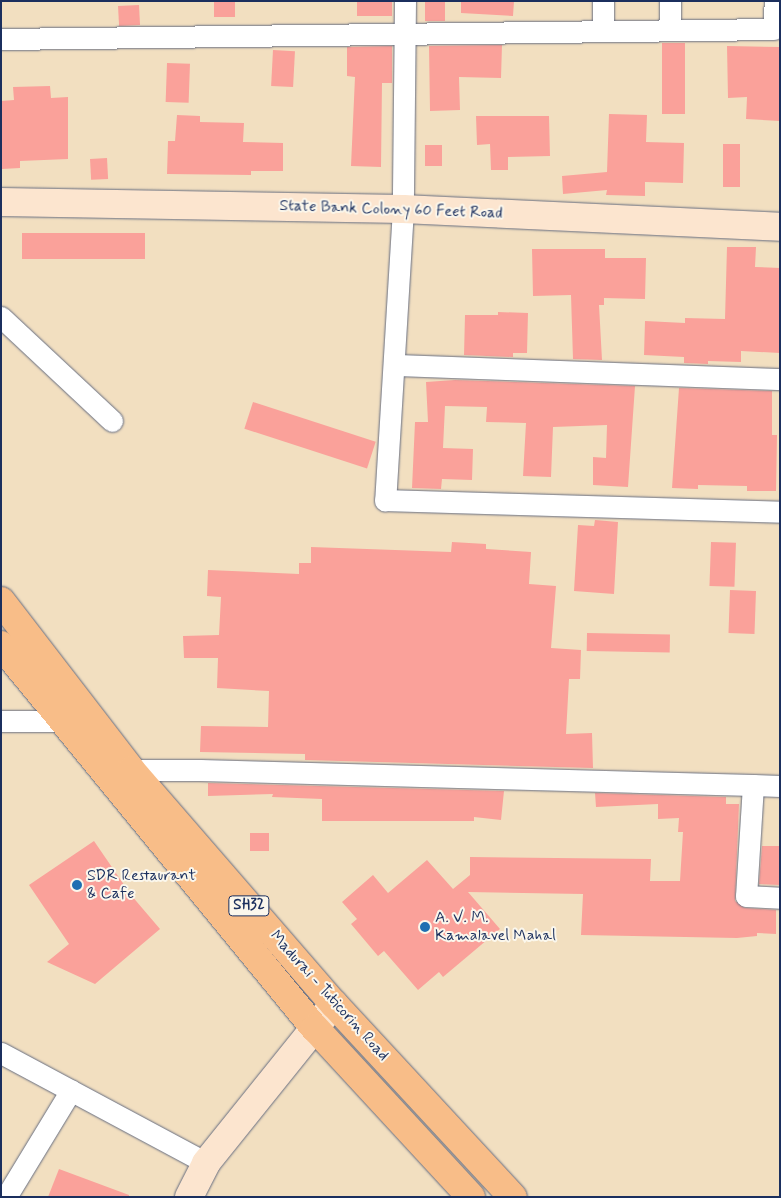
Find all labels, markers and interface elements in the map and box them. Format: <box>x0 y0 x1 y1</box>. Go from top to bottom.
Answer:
street label: State Bank Colony 60 Feet Road <box>280 197 502 223</box>
place label: SDR Restaurant & Cafe <box>87 866 196 904</box>
marker: SDR Restaurant & Cafe <box>71 879 83 891</box>
road number: SH32 <box>228 894 270 918</box>
place label: A. V. M. Kamalavel Mahal <box>435 908 555 946</box>
marker: A. V. M. Kamalavel Mahal <box>419 921 431 933</box>
street label: Madurai - Tuticorin Road <box>265 927 393 1065</box>

